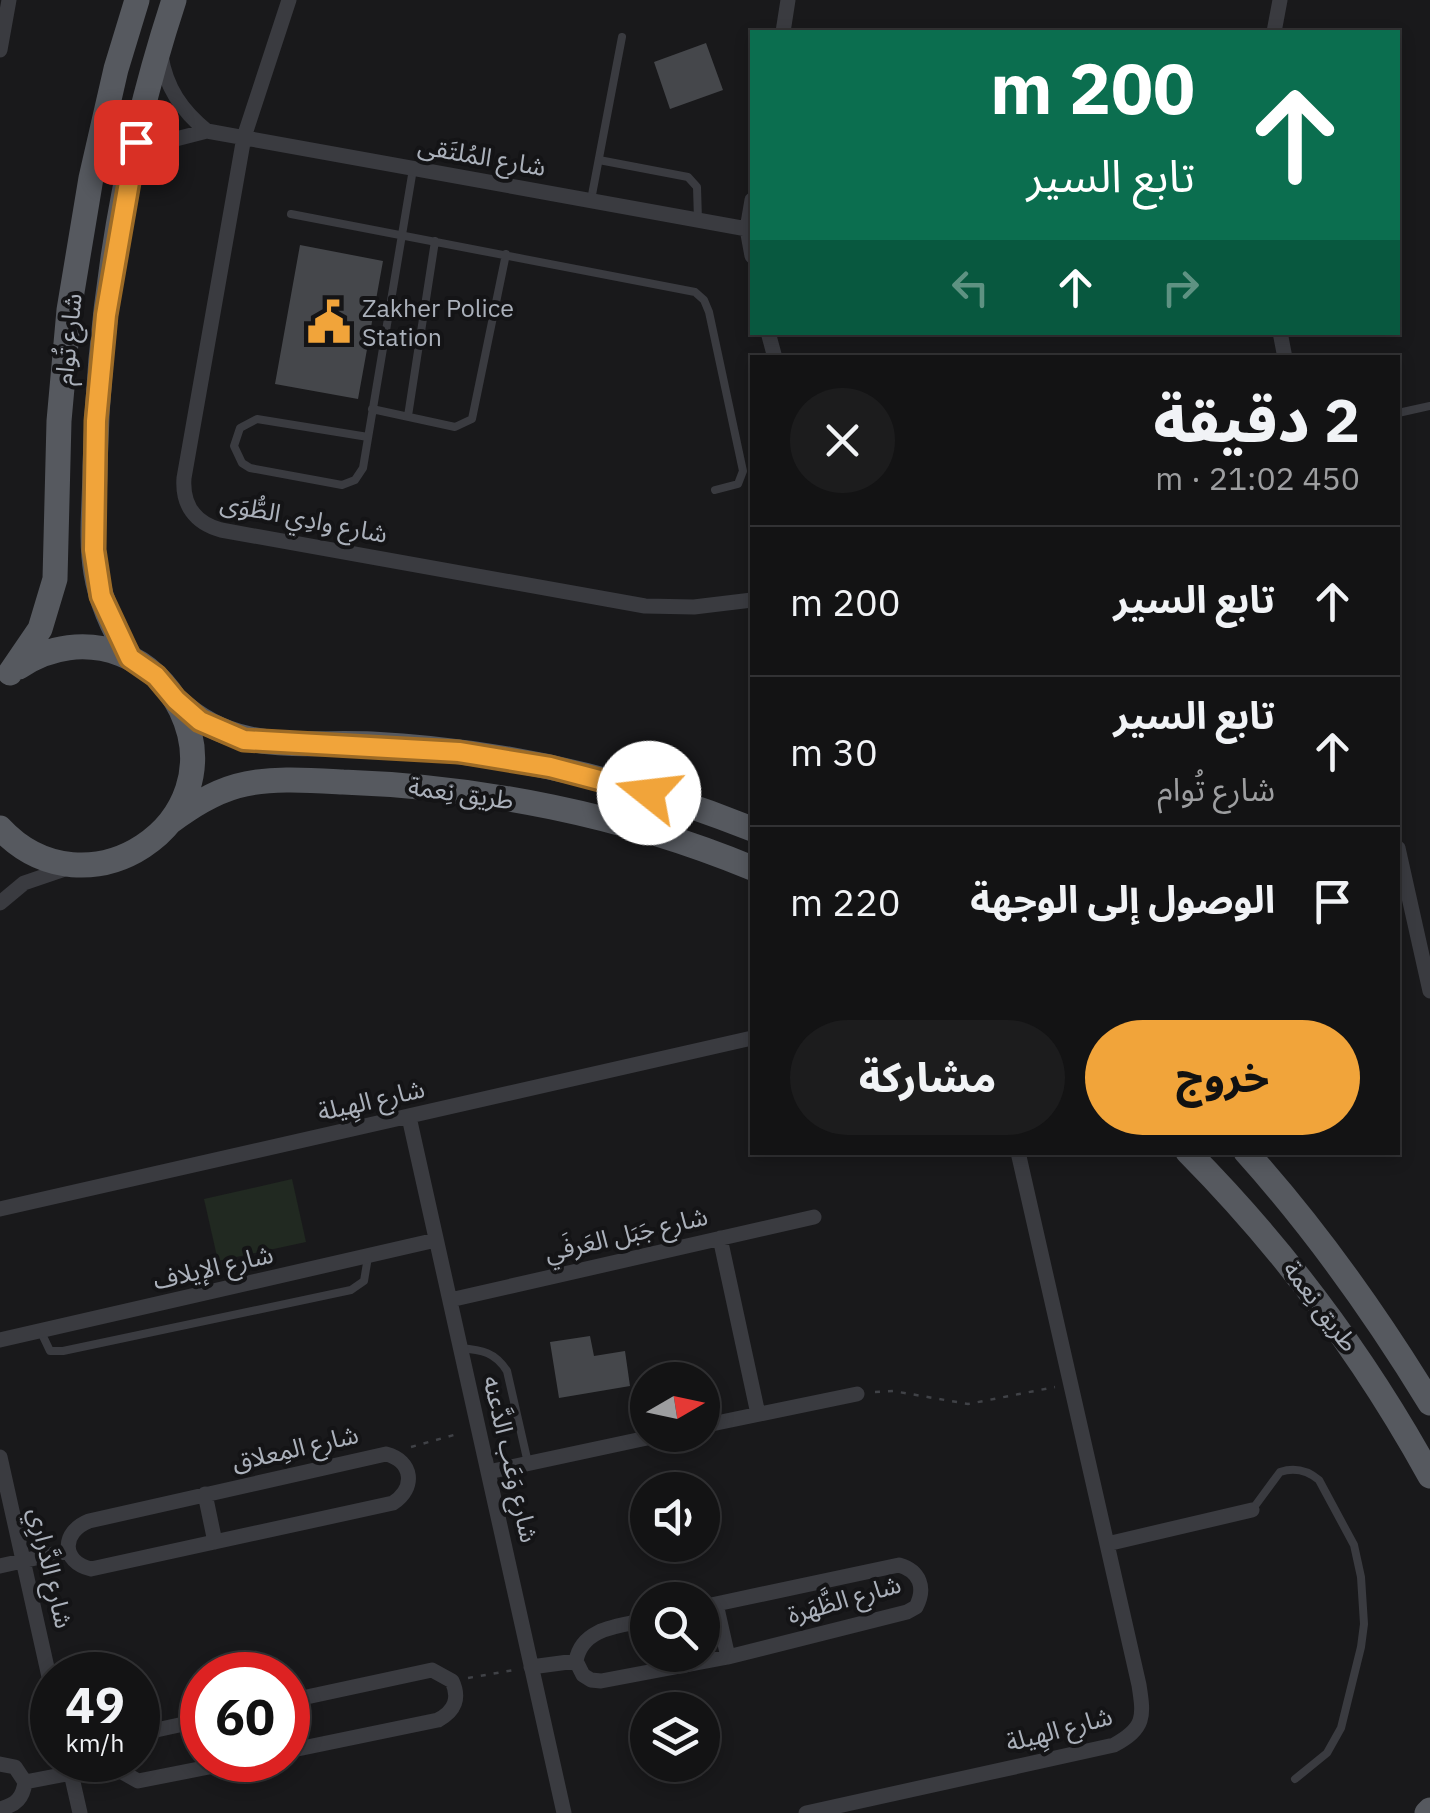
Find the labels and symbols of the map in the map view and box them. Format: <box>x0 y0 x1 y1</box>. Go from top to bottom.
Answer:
pin <box>94 100 179 185</box>
street label: شارع المُلتَقى <box>415 128 549 186</box>
street label: شارع تُوام <box>46 291 93 387</box>
place label: Zakher Police Station <box>362 291 514 353</box>
public building icon: Zakher Police Station <box>305 298 353 346</box>
street label: شارع وادِي الطُّوَى <box>217 485 390 554</box>
position arrow <box>597 741 701 845</box>
street label: طريق نِعمة <box>406 769 516 816</box>
street label: شارع الهِيلة <box>314 1071 428 1131</box>
street label: شارع جَبَل العَرفَي <box>541 1199 711 1272</box>
street label: شارع الإيلاف <box>150 1237 277 1299</box>
street label: طريق نِعمة <box>1276 1253 1366 1358</box>
north arrow <box>630 1362 720 1452</box>
street label: شارع وَعَب الدَّعنه <box>473 1372 547 1546</box>
street label: شارع المِعلاق <box>228 1417 362 1481</box>
street label: شارع الدَّرارِي <box>18 1504 81 1632</box>
street label: شارع الظَّهَرة <box>783 1566 905 1633</box>
speed limit sign: 60 <box>180 1652 310 1782</box>
street label: شارع الهِيلة <box>1002 1699 1117 1762</box>

